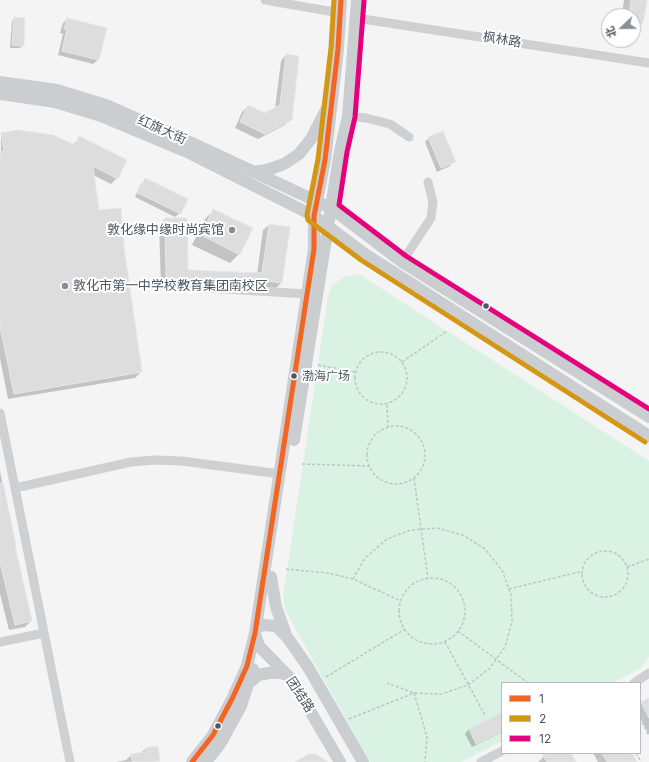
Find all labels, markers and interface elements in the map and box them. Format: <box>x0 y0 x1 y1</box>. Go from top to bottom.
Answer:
north arrow <box>601 8 641 48</box>
text: 北 <box>602 24 619 40</box>
street label: 枫林路 <box>482 29 522 51</box>
street label: 红旗大街 <box>135 112 189 148</box>
place label: 敦化缘中缘时尚宾馆 <box>107 222 224 238</box>
marker: 敦化缘中缘时尚宾馆 <box>227 225 237 235</box>
place label: 敦化市第一中学校教育集团南校区 <box>73 278 268 294</box>
marker: 敦化市第一中学校教育集团南校区 <box>60 281 70 291</box>
unlabelled marker <box>481 301 491 311</box>
place label: 渤海广场 <box>302 369 350 383</box>
marker: 渤海广场 <box>289 371 299 381</box>
street label: 团结路 <box>283 674 317 716</box>
legend <box>501 682 641 754</box>
text: 1 <box>539 691 544 706</box>
text: 2 <box>539 711 546 726</box>
unlabelled marker <box>213 721 223 731</box>
text: 12 <box>539 731 551 746</box>

